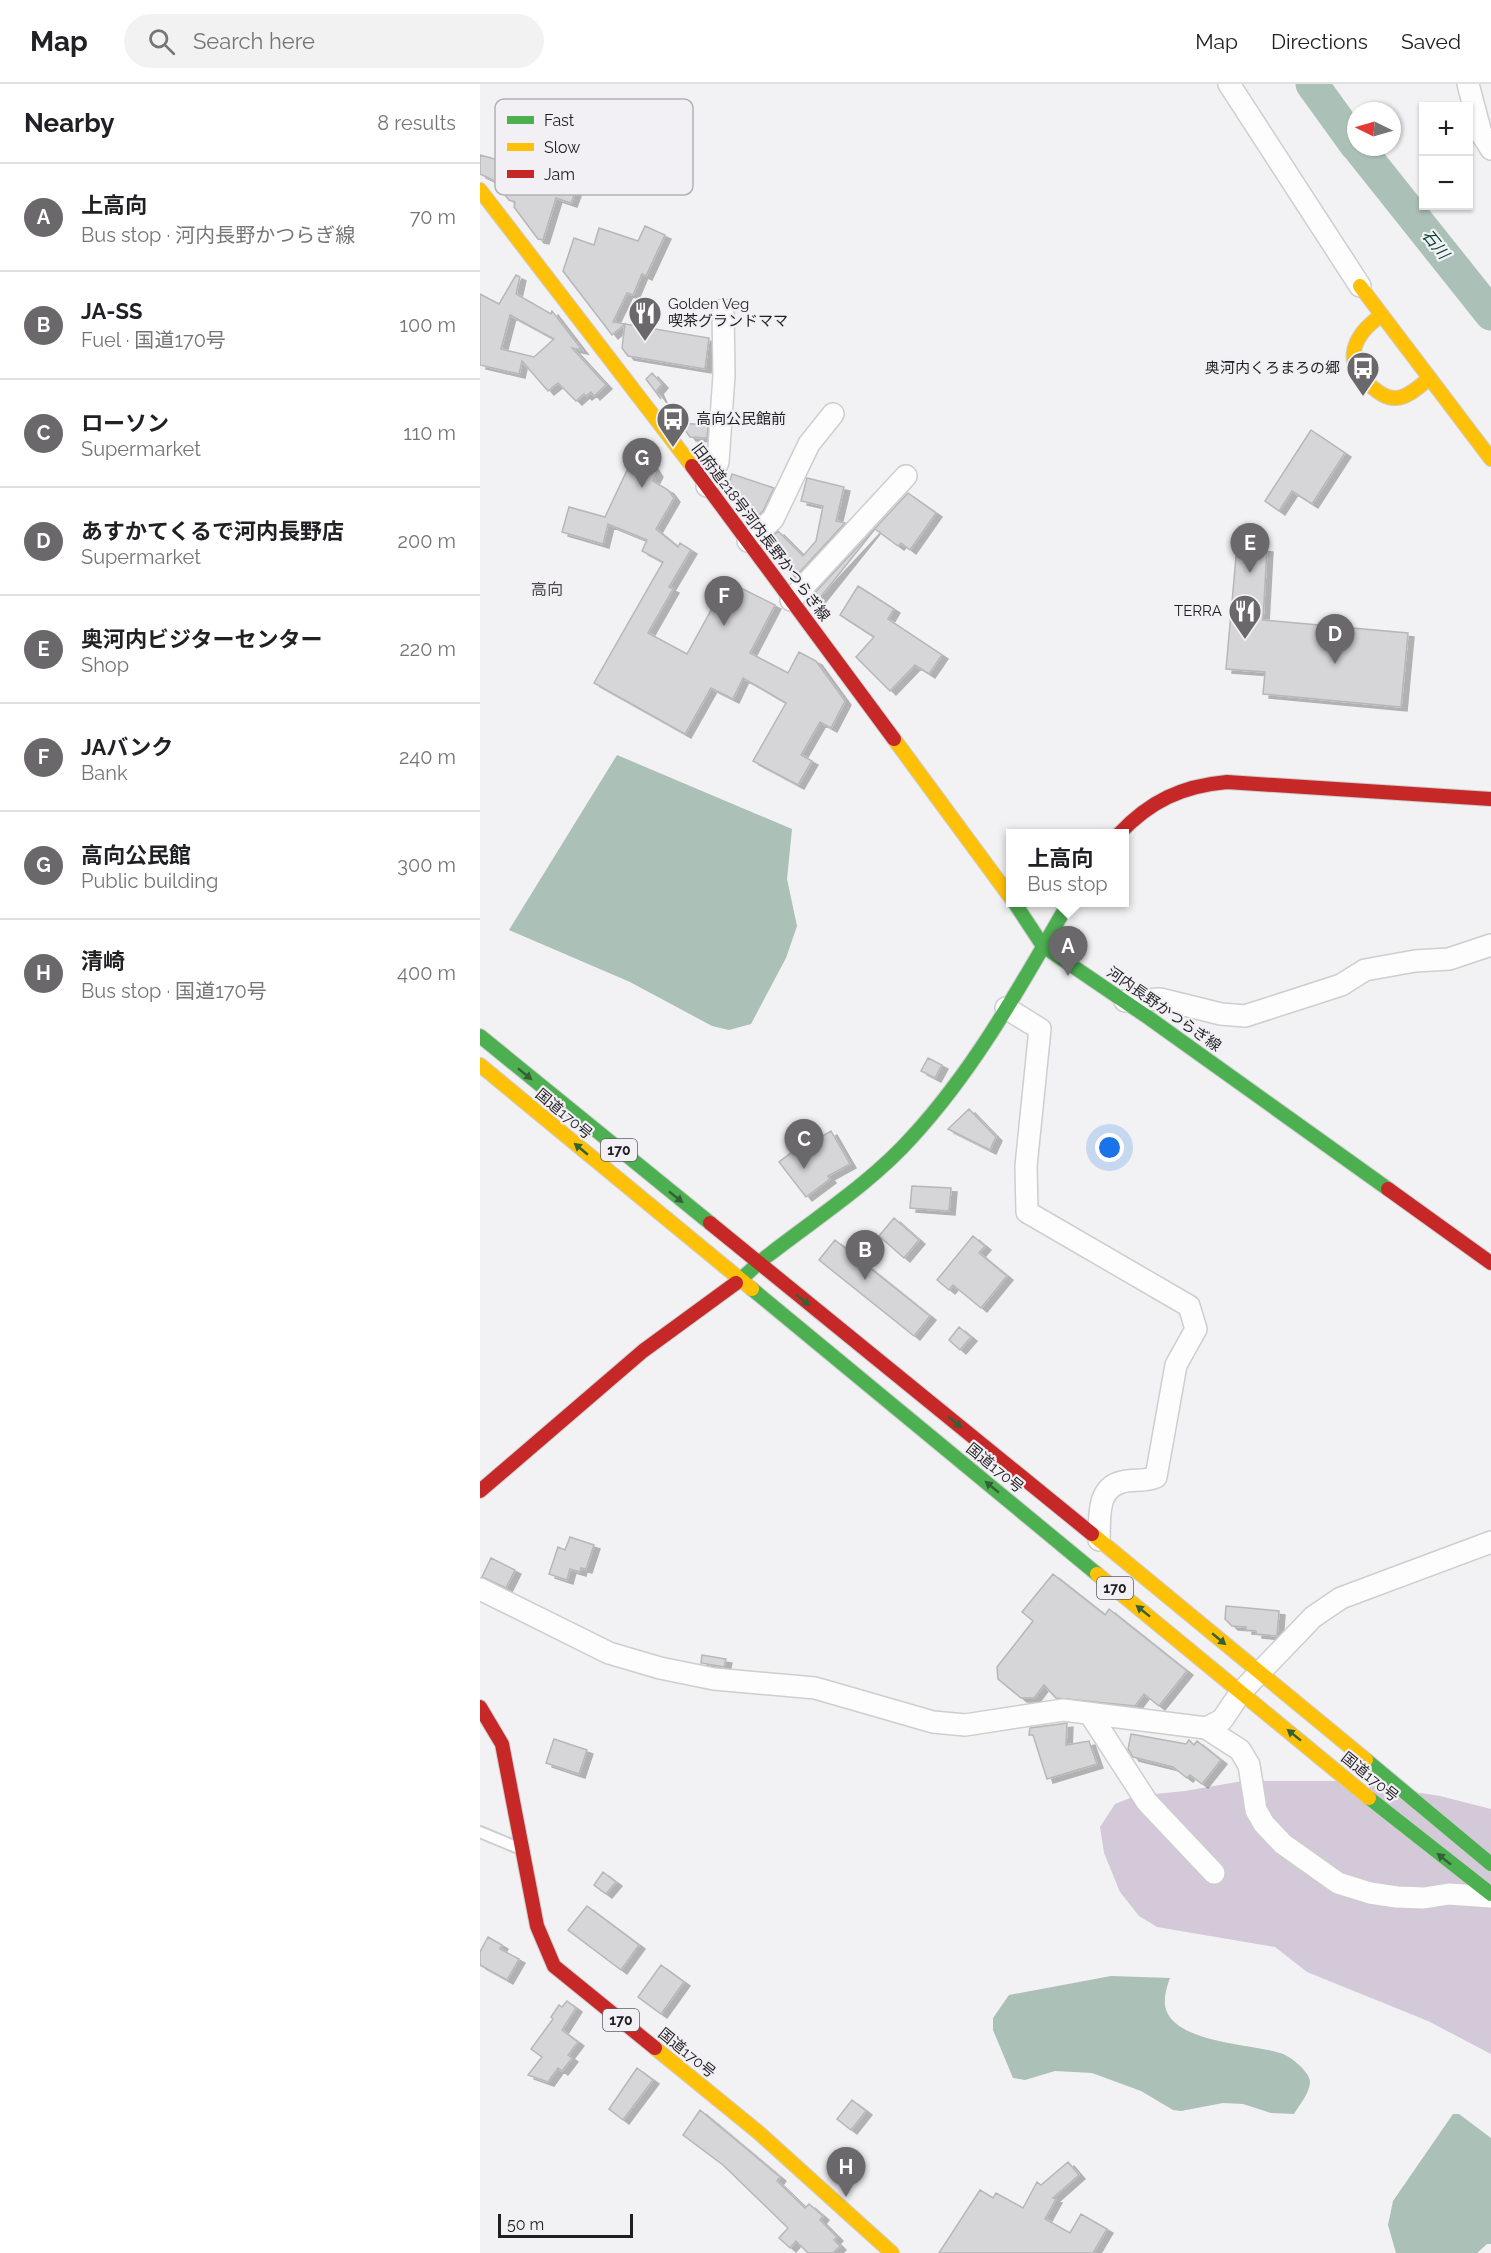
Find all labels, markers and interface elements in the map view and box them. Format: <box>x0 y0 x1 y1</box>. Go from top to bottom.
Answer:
search box <box>124 14 544 68</box>
text: Map <box>30 25 88 58</box>
icon: search <box>145 25 178 58</box>
text: Search here <box>193 28 315 54</box>
text: Map <box>1195 29 1238 54</box>
text: Directions <box>1271 29 1368 54</box>
text: Saved <box>1401 29 1461 54</box>
legend <box>495 99 693 195</box>
north arrow <box>1347 102 1401 156</box>
map controls <box>1419 102 1473 210</box>
button: + <box>1419 102 1473 156</box>
text: Nearby <box>24 108 114 138</box>
text: 8 results <box>377 111 456 135</box>
text: Fast <box>544 111 575 130</box>
text: Slow <box>544 138 580 157</box>
button: − <box>1419 156 1473 210</box>
text: Jam <box>544 165 575 184</box>
text: 上高向 <box>81 192 147 218</box>
text: A <box>37 205 50 229</box>
text: 70 m <box>410 205 456 229</box>
text: Bus stop · 河内長野かつらぎ線 <box>81 223 355 247</box>
water label: 石川 <box>1418 226 1454 264</box>
restaurant icon: Golden Veg 喫茶グランドママ <box>627 295 663 342</box>
place label: Golden Veg 喫茶グランドママ <box>668 295 788 330</box>
text: JA-SS <box>81 298 142 324</box>
text: B <box>37 313 50 337</box>
text: 100 m <box>399 313 456 337</box>
text: Fuel · 国道170号 <box>81 328 226 352</box>
bus stop icon: 奥河内くろまろの郷 <box>1345 350 1381 397</box>
place label: 奥河内くろまろの郷 <box>1205 359 1340 377</box>
bus stop icon: 高向公民館前 <box>655 401 691 448</box>
text: ローソン <box>81 410 169 436</box>
place label: 高向公民館前 <box>696 410 786 428</box>
text: C <box>37 421 50 445</box>
text: 110 m <box>403 421 456 445</box>
text: Supermarket <box>81 437 201 461</box>
pin: G <box>622 438 662 488</box>
street label: 旧府道218号河内長野かつらぎ線 <box>688 439 834 625</box>
text: あすかてくるで河内長野店 <box>81 518 344 544</box>
pin: E <box>1230 524 1270 573</box>
text: D <box>36 529 51 553</box>
text: 200 m <box>398 529 456 553</box>
text: Supermarket <box>81 545 201 569</box>
pin: F <box>704 576 744 626</box>
district label: 高向 <box>531 580 563 599</box>
restaurant icon: TERRA <box>1227 593 1263 640</box>
place label: TERRA <box>1174 602 1222 620</box>
pin: D <box>1316 614 1354 664</box>
text: 奥河内ビジターセンター <box>81 626 323 652</box>
text: E <box>37 637 50 661</box>
text: 220 m <box>399 637 456 661</box>
text: Shop <box>81 653 129 677</box>
text: JAバンク <box>81 734 173 760</box>
text: F <box>38 745 49 769</box>
text: 240 m <box>399 745 456 769</box>
text: Bank <box>81 761 127 785</box>
popup <box>1006 829 1129 907</box>
text: 高向公民館 <box>81 842 191 868</box>
text: 上高向 <box>1027 845 1093 871</box>
text: G <box>36 853 51 877</box>
text: 300 m <box>397 853 456 877</box>
text: Public building <box>81 869 218 893</box>
text: Bus stop <box>1027 872 1108 896</box>
pin: A <box>1048 926 1088 976</box>
text: 清崎 <box>81 948 125 974</box>
text: H <box>36 961 51 985</box>
text: 400 m <box>397 961 456 985</box>
street label: 河内長野かつらぎ線 <box>1104 963 1224 1055</box>
text: Bus stop · 国道170号 <box>81 979 267 1003</box>
one-way arrow <box>517 1067 533 1080</box>
street label: 国道170号 <box>532 1085 596 1143</box>
pin: C <box>784 1120 824 1169</box>
your location <box>1095 1133 1124 1162</box>
road number: 170 <box>601 1139 637 1161</box>
one-way arrow <box>573 1143 589 1156</box>
one-way arrow <box>668 1190 683 1203</box>
pin: B <box>846 1230 884 1280</box>
one-way arrow <box>795 1293 811 1306</box>
one-way arrow <box>947 1415 962 1428</box>
street label: 国道170号 <box>963 1439 1027 1497</box>
one-way arrow <box>985 1482 1000 1494</box>
road number: 170 <box>1097 1577 1133 1599</box>
one-way arrow <box>1135 1605 1151 1618</box>
one-way arrow <box>1211 1632 1226 1645</box>
one-way arrow <box>1287 1729 1302 1742</box>
street label: 国道170号 <box>1338 1748 1402 1806</box>
one-way arrow <box>1437 1853 1452 1866</box>
road number: 170 <box>603 2009 639 2031</box>
street label: 国道170号 <box>655 2024 719 2082</box>
pin: H <box>826 2148 866 2197</box>
scale bar <box>498 2211 633 2238</box>
text: 50 m <box>507 2215 544 2234</box>

